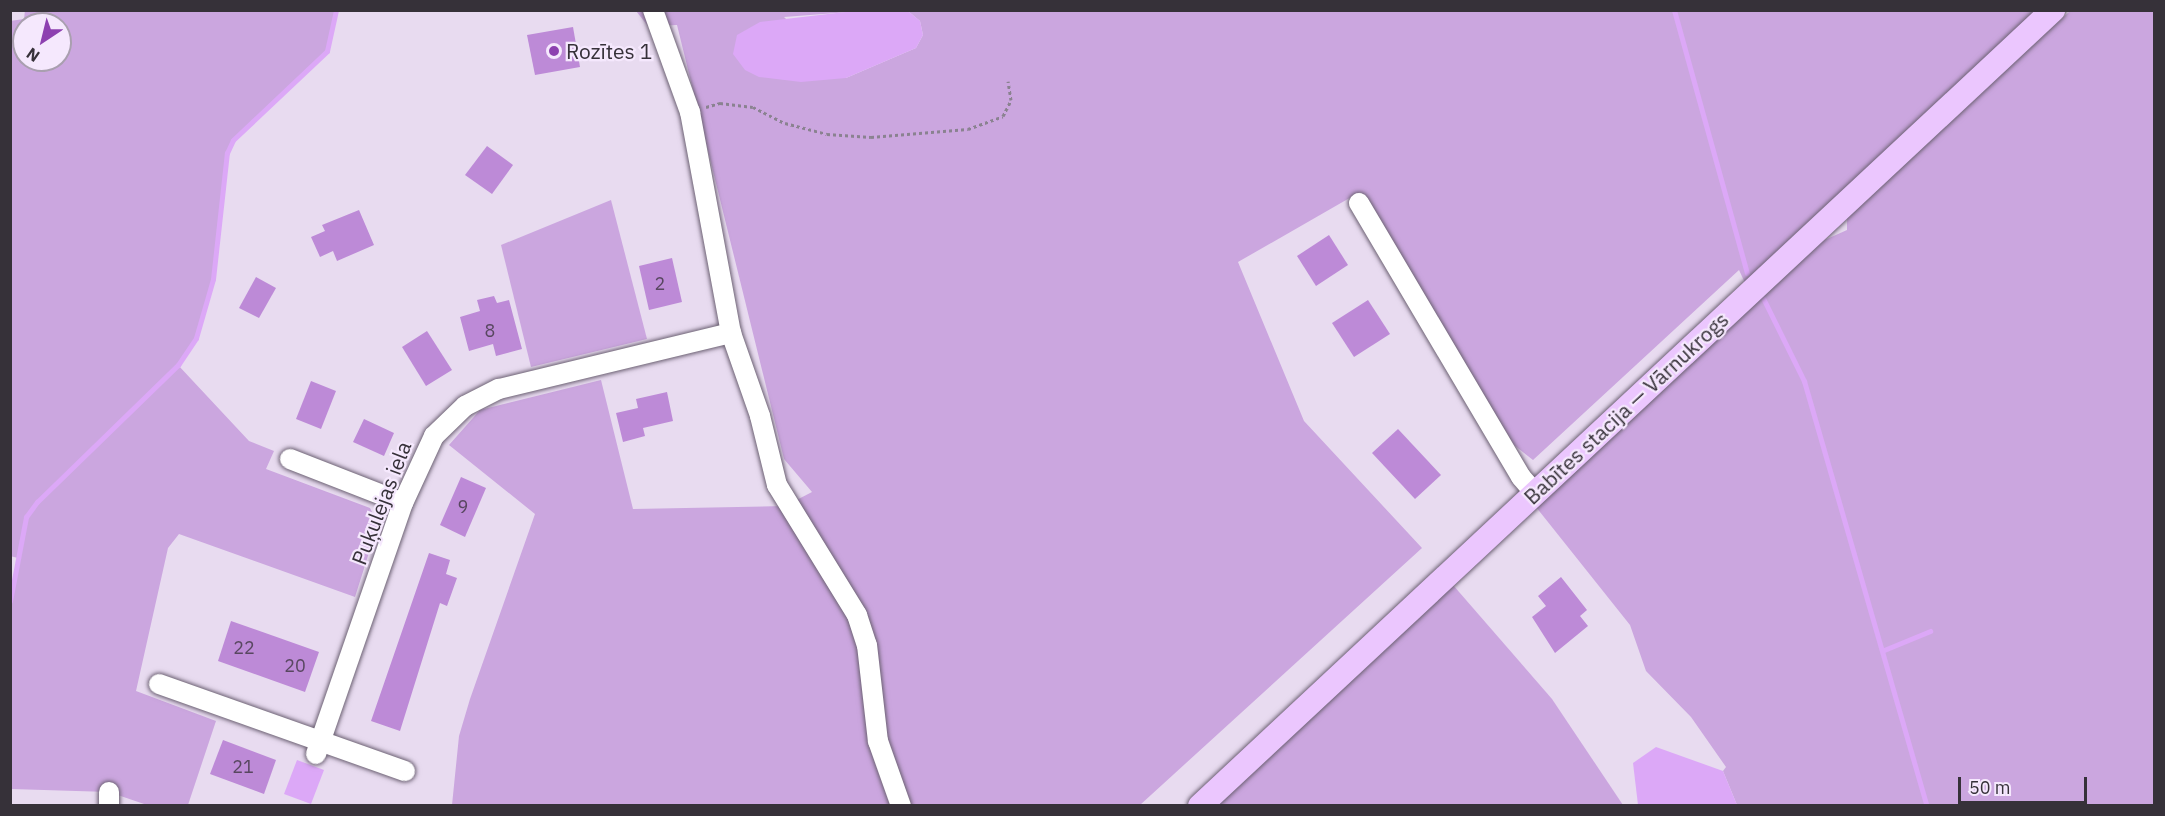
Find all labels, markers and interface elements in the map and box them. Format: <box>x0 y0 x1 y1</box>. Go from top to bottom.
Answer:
north arrow <box>12 12 72 72</box>
place label: Rozītes 1 <box>566 38 652 64</box>
text: N <box>22 44 43 67</box>
marker: Rozītes 1 <box>547 44 561 58</box>
house number: 2 <box>655 273 665 295</box>
street label: Babītes stacija — Vārnukrogs <box>1519 307 1733 509</box>
house number: 8 <box>485 320 495 342</box>
street label: Puķulejas iela <box>346 438 416 568</box>
house number: 9 <box>458 496 468 518</box>
house number: 22 <box>233 637 255 659</box>
house number: 20 <box>284 655 306 677</box>
house number: 21 <box>232 756 254 778</box>
scale bar <box>1961 765 2090 803</box>
text: 50 m <box>1969 776 2011 799</box>

